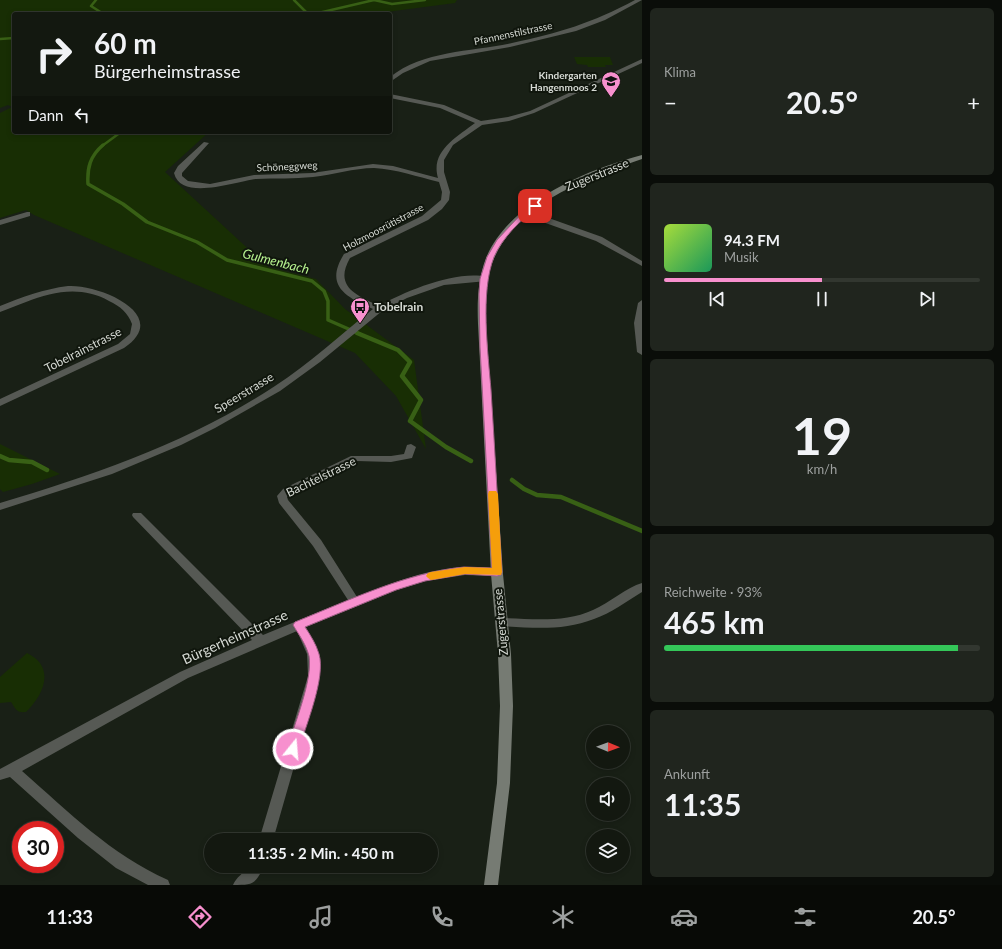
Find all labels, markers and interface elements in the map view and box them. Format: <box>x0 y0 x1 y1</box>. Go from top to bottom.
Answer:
street label: Pfannenstilstrasse <box>473 19 553 47</box>
text: 60 m <box>94 26 157 60</box>
icon: right <box>28 28 80 80</box>
text: Bürgerheimstrasse <box>94 60 240 82</box>
text: Klima <box>664 64 696 80</box>
place label: Kindergarten Hangenmoos 2 <box>530 69 597 93</box>
school or university icon: Kindergarten Hangenmoos 2 <box>600 70 622 98</box>
text: 20.5° <box>786 84 858 120</box>
text: − <box>664 89 677 116</box>
text: + <box>967 89 980 116</box>
icon: left <box>71 104 93 126</box>
text: Dann <box>28 106 63 124</box>
street label: Zugerstrasse <box>563 155 631 194</box>
street label: Schöneggweg <box>256 158 318 174</box>
pin <box>518 189 552 223</box>
icon: arrive <box>524 195 546 217</box>
street label: Holzmoosrütistrasse <box>341 201 425 253</box>
text: 94.3 FM <box>724 231 780 249</box>
water label: Gulmenbach <box>241 245 311 277</box>
text: Musik <box>724 249 759 265</box>
icon: previous <box>706 288 728 310</box>
icon: pause <box>811 288 833 310</box>
icon: next <box>916 288 938 310</box>
bus stop icon: Tobelrain <box>349 296 371 324</box>
place label: Tobelrain <box>374 299 423 314</box>
street label: Tobelrainstrasse <box>42 324 124 375</box>
street label: Speerstrasse <box>211 369 276 416</box>
text: 19 <box>792 404 852 466</box>
street label: Bachtelstrasse <box>283 453 358 500</box>
text: km/h <box>807 461 837 477</box>
text: Reichweite · 93% <box>664 584 762 600</box>
street label: Zugerstrasse <box>490 588 511 656</box>
text: 465 km <box>664 604 765 640</box>
street label: Bürgerheimstrasse <box>179 606 290 667</box>
north arrow <box>586 725 630 769</box>
map controls <box>586 725 630 873</box>
position arrow <box>272 728 314 770</box>
text: Ankunft <box>664 766 710 782</box>
button: sound <box>586 777 630 821</box>
text: 11:35 <box>664 786 741 822</box>
speed limit sign: 30 <box>12 821 64 873</box>
button: layers <box>586 829 630 873</box>
text: 11:35 · 2 Min. · 450 m <box>248 844 394 862</box>
icon: directions <box>186 903 214 931</box>
icon: music <box>307 903 335 931</box>
icon: phone <box>428 903 456 931</box>
icon: climate <box>549 903 577 931</box>
icon: car <box>670 903 698 931</box>
icon: filters <box>791 903 819 931</box>
text: 11:33 <box>47 906 93 928</box>
text: 20.5° <box>912 906 955 928</box>

